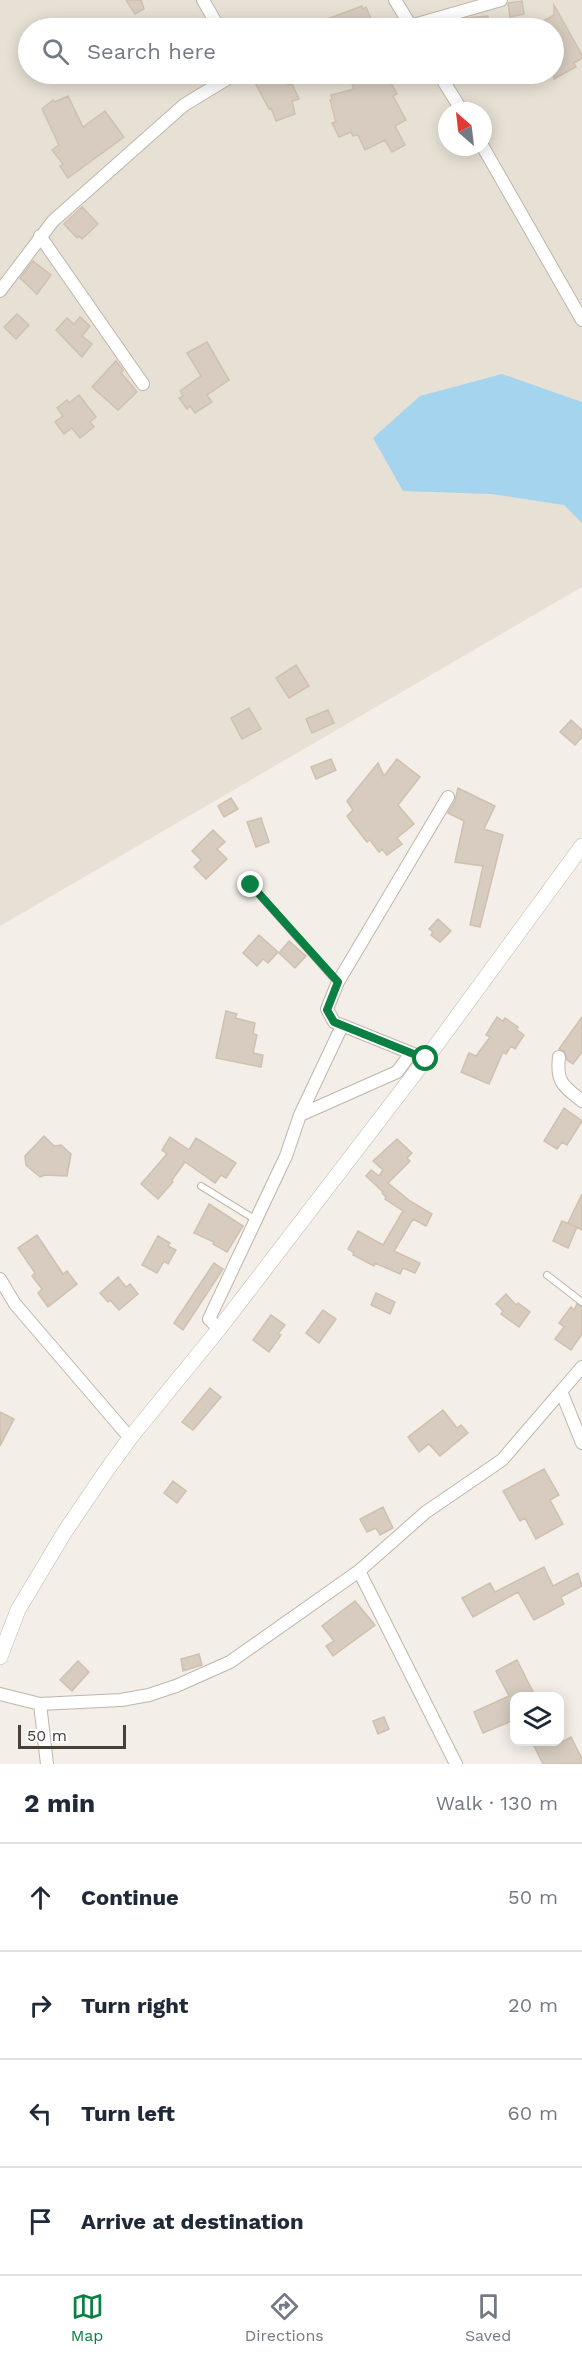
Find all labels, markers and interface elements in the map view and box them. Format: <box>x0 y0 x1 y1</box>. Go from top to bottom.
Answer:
search box <box>18 18 564 84</box>
icon: search <box>39 35 72 68</box>
text: Search here <box>87 39 216 64</box>
north arrow <box>438 102 492 156</box>
route end <box>237 871 263 897</box>
route start <box>412 1045 438 1071</box>
map controls <box>510 1692 564 1746</box>
button: layers <box>510 1692 564 1746</box>
scale bar <box>18 1722 126 1750</box>
text: 50 m <box>27 1726 67 1745</box>
text: 2 min <box>24 1788 95 1818</box>
text: Walk · 130 m <box>436 1791 558 1815</box>
icon: ahead <box>24 1881 57 1914</box>
text: Continue <box>81 1885 179 1910</box>
text: 50 m <box>508 1885 558 1909</box>
icon: right <box>24 1989 57 2022</box>
text: Turn right <box>81 1993 188 2018</box>
text: 20 m <box>508 1993 558 2017</box>
icon: left <box>24 2097 57 2130</box>
text: Turn left <box>81 2101 175 2126</box>
text: 60 m <box>508 2101 558 2125</box>
icon: arrive <box>24 2205 57 2238</box>
text: Arrive at destination <box>81 2209 304 2234</box>
tab: Map <box>71 2290 104 2345</box>
tab: Directions <box>245 2290 324 2345</box>
tab: Saved <box>465 2290 511 2345</box>

